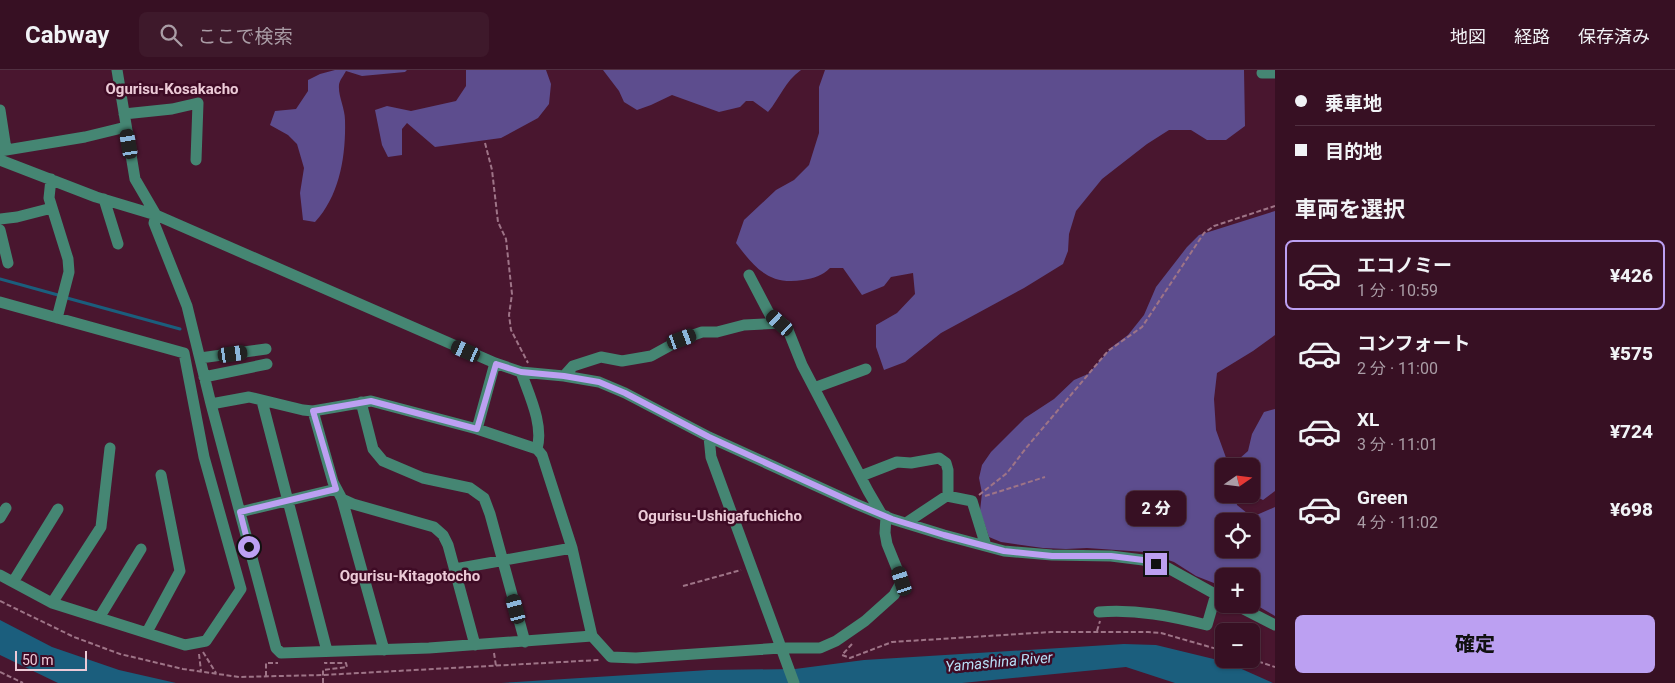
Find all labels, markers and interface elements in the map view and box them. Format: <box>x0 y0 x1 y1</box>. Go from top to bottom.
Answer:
search box <box>139 12 489 57</box>
text: Cabway <box>25 21 109 49</box>
icon: search <box>157 21 185 49</box>
text: ここで検索 <box>197 25 292 48</box>
text: 地図 <box>1450 26 1486 47</box>
text: 経路 <box>1514 26 1550 47</box>
text: 保存済み <box>1578 26 1650 47</box>
district label: Ogurisu-Kosakacho <box>105 80 239 98</box>
text: 乗車地 <box>1325 92 1382 115</box>
car <box>119 128 138 160</box>
text: 目的地 <box>1325 140 1382 163</box>
text: 車両を選択 <box>1295 197 1405 222</box>
icon: car <box>1297 253 1342 298</box>
text: エコノミー <box>1357 254 1452 277</box>
text: ¥426 <box>1610 264 1653 287</box>
text: 1 分 · 10:59 <box>1357 281 1438 300</box>
car <box>763 307 796 339</box>
car <box>665 327 698 351</box>
icon: car <box>1297 331 1342 376</box>
text: コンフォート <box>1357 332 1470 355</box>
car <box>449 338 482 364</box>
text: ¥575 <box>1610 342 1653 365</box>
car <box>217 344 248 364</box>
text: 2 分 · 11:00 <box>1357 359 1438 378</box>
text: XL <box>1357 408 1379 431</box>
icon: car <box>1297 409 1342 454</box>
text: ¥724 <box>1610 420 1653 443</box>
text: 3 分 · 11:01 <box>1357 435 1438 454</box>
north arrow <box>1215 458 1260 502</box>
map controls <box>1215 458 1260 668</box>
text: Green <box>1357 486 1408 509</box>
icon: car <box>1297 487 1342 532</box>
callout: 2 分 <box>1126 492 1186 526</box>
text: ¥698 <box>1610 498 1653 521</box>
text: 2 分 <box>1141 499 1171 518</box>
district label: Ogurisu-Ushigafuchicho <box>638 507 802 525</box>
button: locate <box>1215 513 1260 558</box>
text: 4 分 · 11:02 <box>1357 513 1438 532</box>
route start <box>238 536 260 558</box>
route end <box>1145 553 1167 575</box>
car <box>890 564 913 598</box>
district label: Ogurisu-Kitagotocho <box>340 567 480 585</box>
button: + <box>1215 568 1260 613</box>
car <box>504 593 527 625</box>
button: 確定 <box>1295 615 1655 673</box>
button: − <box>1215 623 1260 668</box>
scale bar <box>15 648 88 671</box>
water label: Yamashina River <box>945 648 1054 676</box>
text: 50 m <box>22 652 54 668</box>

